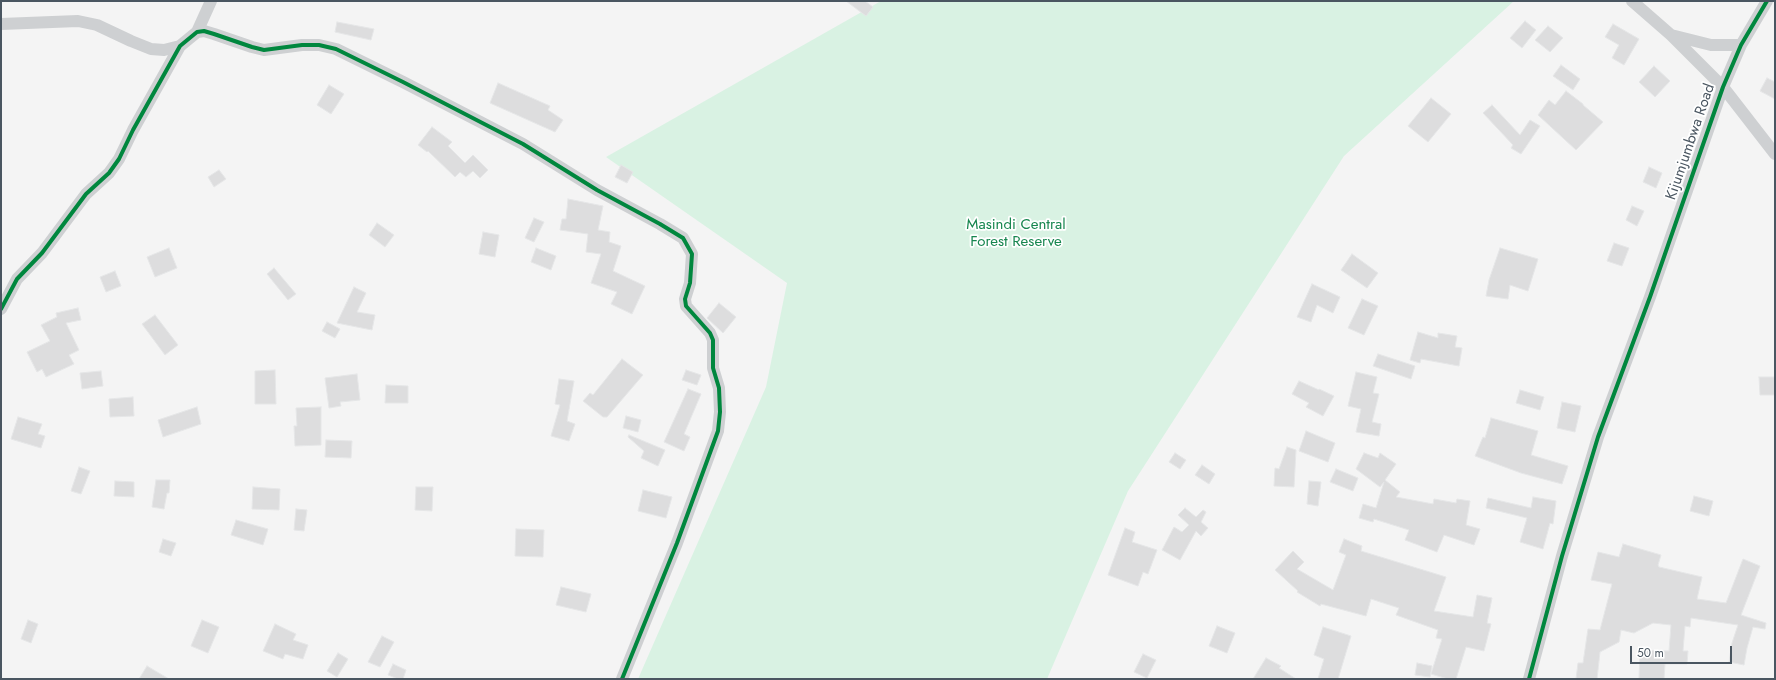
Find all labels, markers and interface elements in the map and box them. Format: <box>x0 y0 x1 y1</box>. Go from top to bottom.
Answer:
street label: Kijumjumbwa Road <box>1663 82 1719 202</box>
park label: Masindi Central Forest Reserve <box>966 216 1066 251</box>
scale bar <box>1632 638 1734 664</box>
text: 50 m <box>1637 644 1664 662</box>

